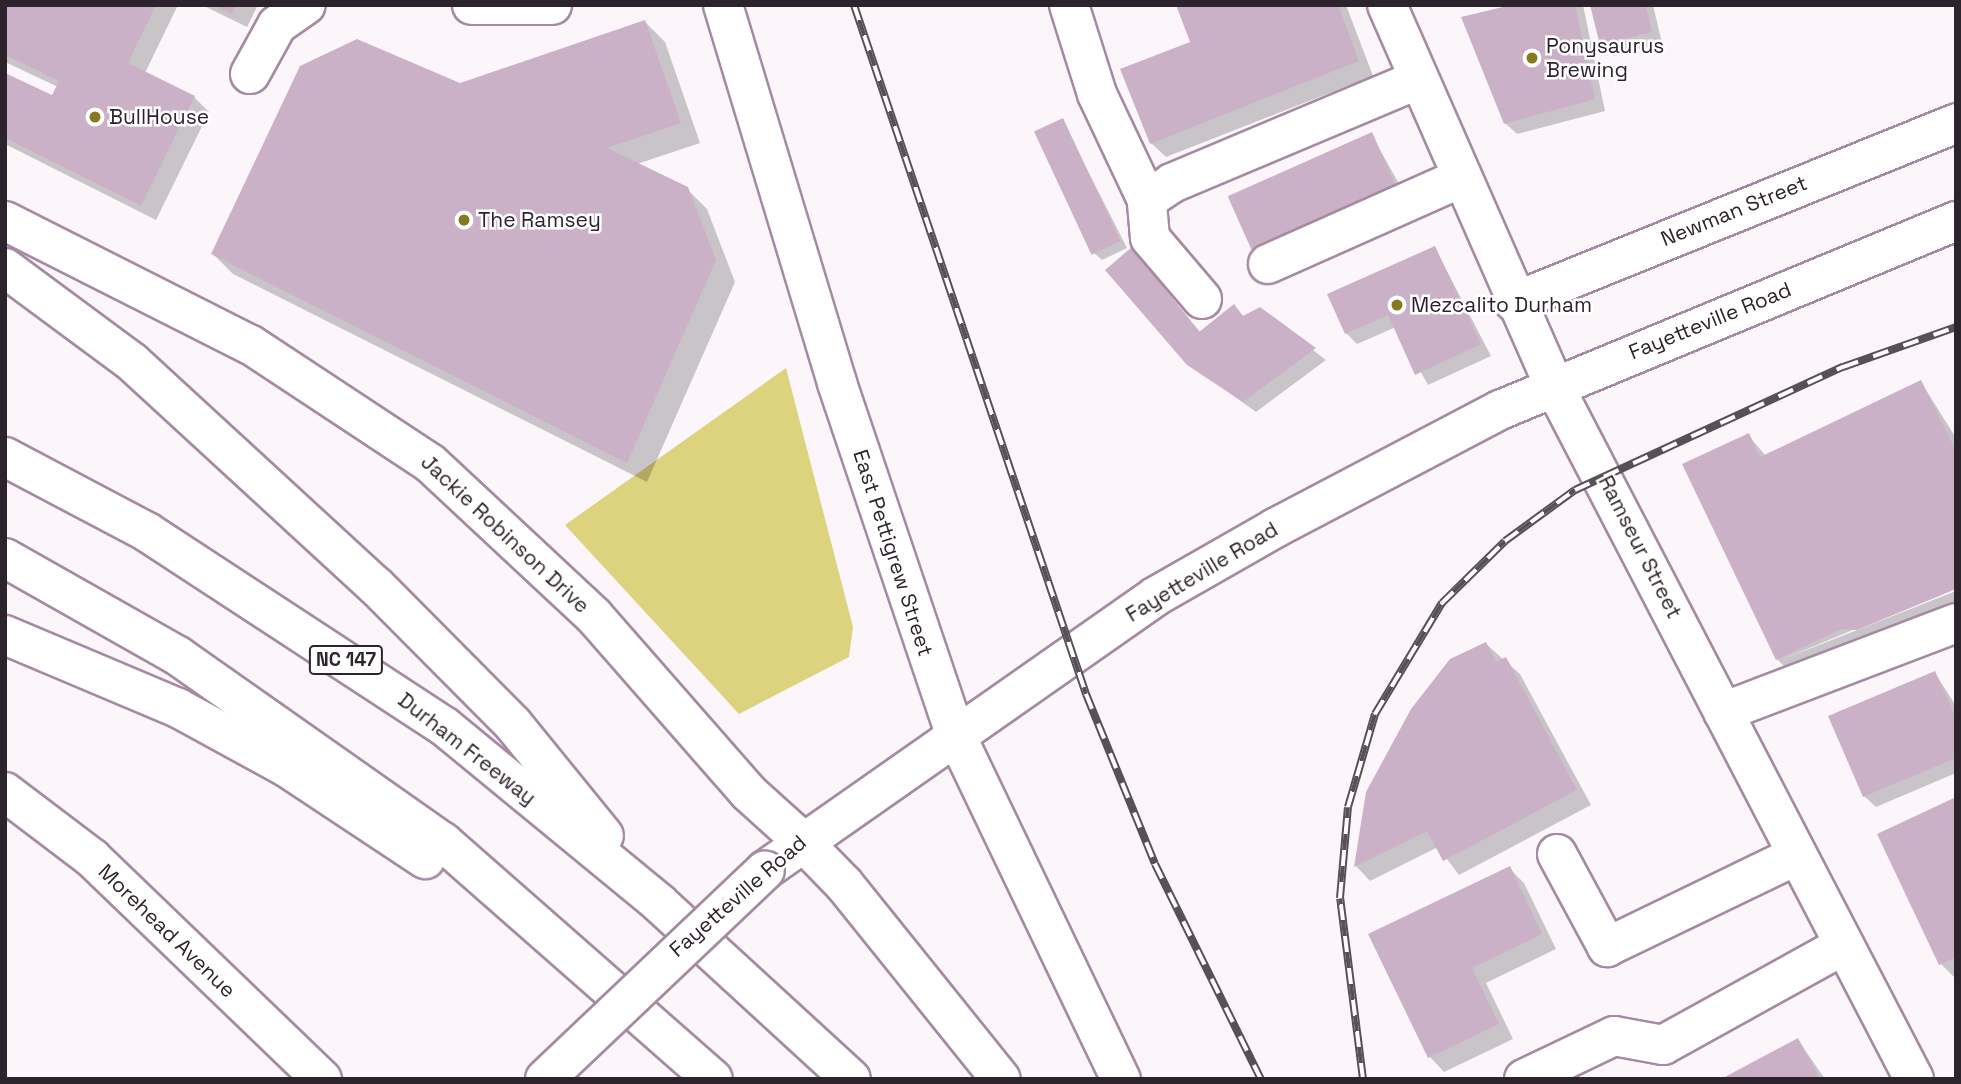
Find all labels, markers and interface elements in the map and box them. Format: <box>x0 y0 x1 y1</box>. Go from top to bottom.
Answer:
place label: Ponysaurus Brewing <box>1546 33 1664 83</box>
marker: Ponysaurus Brewing <box>1524 50 1540 66</box>
place label: BullHouse <box>109 104 209 130</box>
marker: BullHouse <box>87 109 103 125</box>
street label: Newman Street <box>1657 170 1811 252</box>
place label: The Ramsey <box>478 207 601 233</box>
marker: The Ramsey <box>456 212 472 228</box>
street label: Fayetteville Road <box>1625 277 1795 365</box>
place label: Mezcalito Durham <box>1411 292 1592 318</box>
marker: Mezcalito Durham <box>1389 297 1405 313</box>
street label: East Pettigrew Street <box>848 447 938 659</box>
street label: Jackie Robinson Drive <box>416 449 594 619</box>
street label: Ramseur Street <box>1593 471 1687 623</box>
street label: Fayetteville Road <box>1121 517 1283 627</box>
road number: NC 147 <box>308 645 384 676</box>
street label: Durham Freeway <box>393 687 541 811</box>
street label: Fayetteville Road <box>665 830 811 962</box>
street label: Morehead Avenue <box>93 859 241 1003</box>

